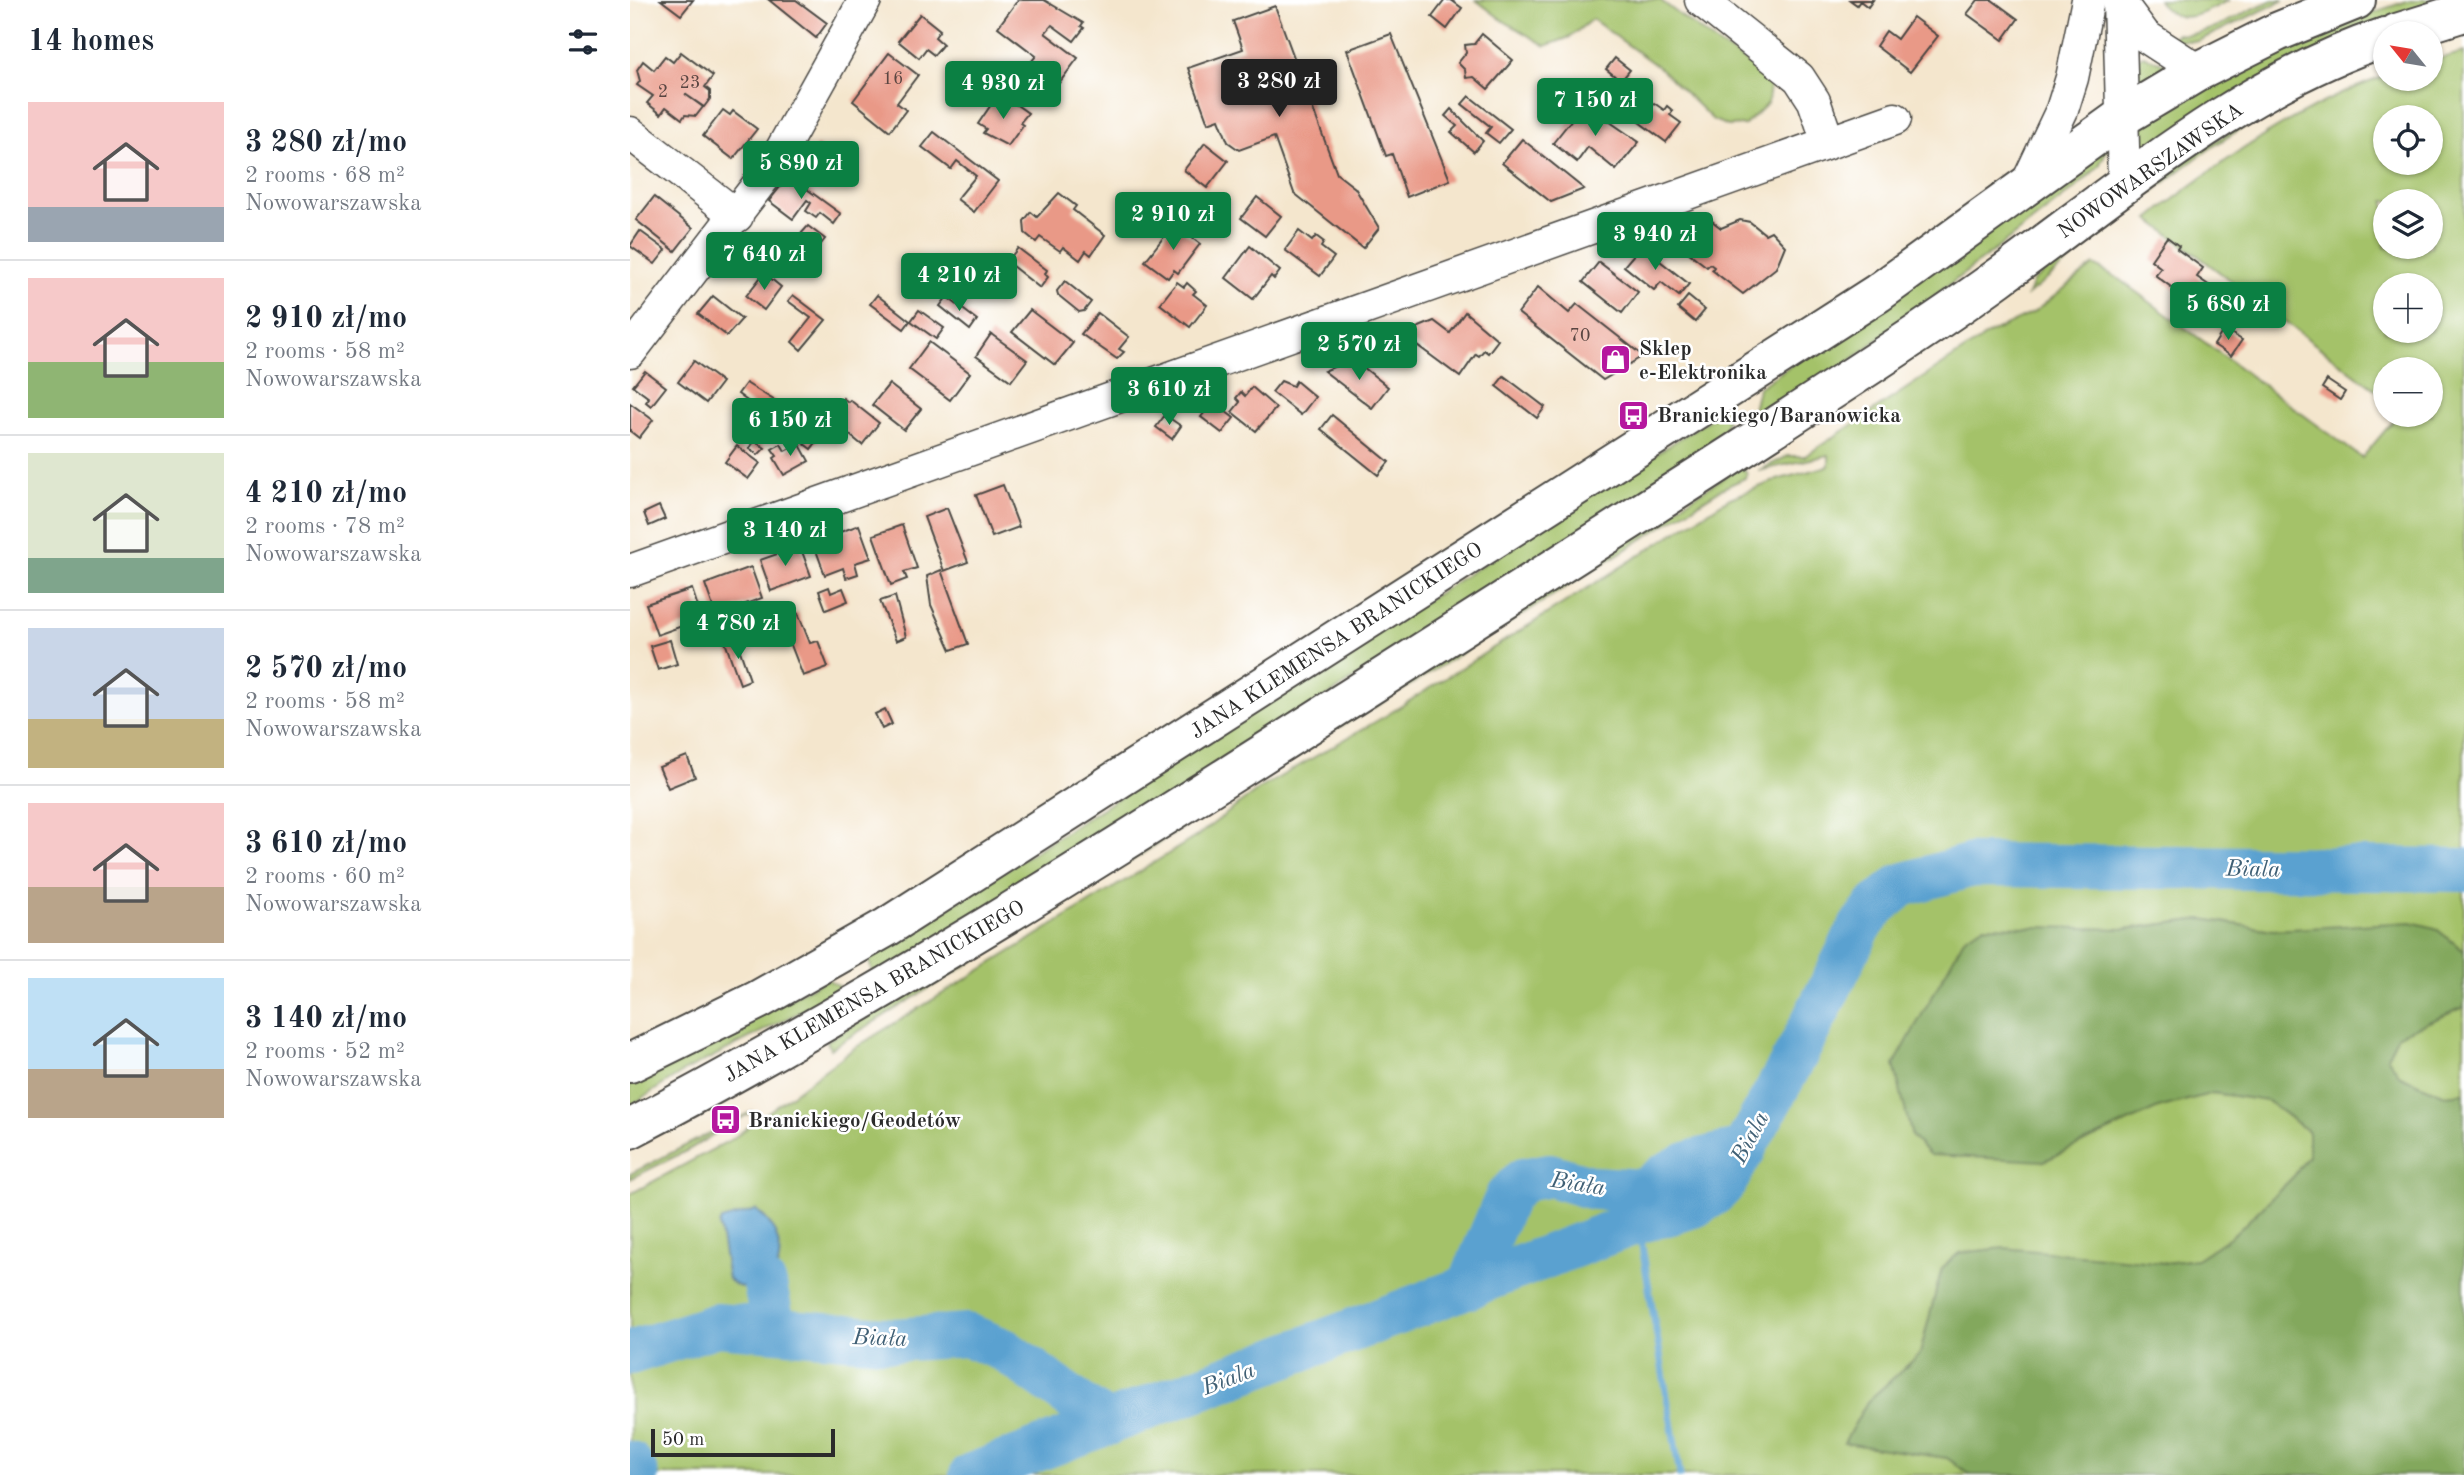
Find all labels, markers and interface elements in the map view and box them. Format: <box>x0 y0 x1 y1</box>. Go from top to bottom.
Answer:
north arrow <box>2373 21 2443 91</box>
map controls <box>2373 21 2443 427</box>
icon: filters <box>564 23 602 61</box>
text: 14 homes <box>28 27 154 57</box>
pin: 3 280 zł <box>1207 60 1351 119</box>
pin: 4 930 zł <box>931 61 1075 121</box>
house number: 16 <box>883 70 903 88</box>
text: 3 280 zł <box>1237 70 1321 93</box>
text: 4 930 zł <box>961 72 1045 95</box>
house number: 23 <box>680 74 700 92</box>
pin: 7 150 zł <box>1523 78 1667 138</box>
house number: 2 <box>658 83 668 101</box>
text: 7 150 zł <box>1553 89 1637 112</box>
street label: NOWOWARSZAWSKA <box>2055 99 2247 243</box>
button: locate <box>2373 105 2443 175</box>
text: 3 280 zł/mo <box>245 128 407 158</box>
icon: home <box>84 130 168 214</box>
pin: 5 890 zł <box>729 142 873 201</box>
text: 5 890 zł <box>759 152 843 175</box>
text: 2 rooms · 68 m² <box>245 164 405 187</box>
button: layers <box>2373 189 2443 259</box>
text: Nowowarszawska <box>245 192 422 215</box>
pin: 2 910 zł <box>1101 192 1245 252</box>
text: 2 910 zł <box>1131 203 1215 226</box>
pin: 3 940 zł <box>1583 212 1727 272</box>
text: 3 940 zł <box>1613 223 1697 246</box>
pin: 7 640 zł <box>692 232 836 292</box>
text: 7 640 zł <box>722 243 806 266</box>
pin: 4 210 zł <box>887 254 1031 313</box>
text: 4 210 zł <box>917 264 1001 287</box>
button: + <box>2373 273 2443 343</box>
pin: 5 680 zł <box>2156 282 2300 342</box>
text: 5 680 zł <box>2186 293 2270 316</box>
text: 2 910 zł/mo <box>245 304 407 334</box>
icon: home <box>84 306 168 390</box>
pin: 2 570 zł <box>1287 322 1431 382</box>
house number: 70 <box>1570 327 1590 345</box>
text: 2 570 zł <box>1317 333 1401 356</box>
place label: Sklep e-Elektronika <box>1639 339 1767 384</box>
text: 2 rooms · 58 m² <box>245 340 405 363</box>
shop icon: Sklep e-Elektronika <box>1599 343 1633 377</box>
button: − <box>2373 357 2443 427</box>
text: Nowowarszawska <box>245 368 422 391</box>
pin: 3 610 zł <box>1097 368 1241 427</box>
text: 3 610 zł <box>1127 378 1211 401</box>
pin: 6 150 zł <box>718 398 862 458</box>
bus stop icon: Branickiego/Baranowicka <box>1617 398 1651 432</box>
place label: Branickiego/Baranowicka <box>1657 406 1901 427</box>
text: 6 150 zł <box>748 409 832 432</box>
text: 4 210 zł/mo <box>245 479 407 509</box>
icon: home <box>84 481 168 565</box>
pin: 3 140 zł <box>713 508 857 568</box>
text: 2 rooms · 78 m² <box>245 515 405 538</box>
text: 3 140 zł <box>743 519 827 542</box>
street label: JANA KLEMENSA BRANICKIEGO <box>1187 539 1486 744</box>
text: Nowowarszawska <box>245 543 422 566</box>
pin: 4 780 zł <box>666 602 810 661</box>
text: 4 780 zł <box>696 612 780 635</box>
text: 2 570 zł/mo <box>245 654 407 684</box>
icon: home <box>84 656 168 740</box>
text: 2 rooms · 58 m² <box>245 690 405 713</box>
text: Nowowarszawska <box>245 718 422 741</box>
text: 3 610 zł/mo <box>245 829 407 859</box>
icon: home <box>84 831 168 915</box>
water label: Biala <box>2224 858 2281 881</box>
text: 2 rooms · 60 m² <box>245 865 405 888</box>
text: Nowowarszawska <box>245 893 422 916</box>
street label: JANA KLEMENSA BRANICKIEGO <box>721 897 1029 1087</box>
text: 3 140 zł/mo <box>245 1004 407 1034</box>
icon: home <box>84 1006 168 1090</box>
text: 2 rooms · 52 m² <box>245 1040 405 1063</box>
text: Nowowarszawska <box>245 1068 422 1091</box>
bus stop icon: Branickiego/Geodetów <box>708 1103 742 1137</box>
water label: Biala <box>1727 1108 1773 1168</box>
place label: Branickiego/Geodetów <box>748 1111 961 1132</box>
water label: Biała <box>1548 1169 1607 1200</box>
water label: Biała <box>851 1326 908 1351</box>
water label: Biala <box>1198 1359 1258 1400</box>
scale bar <box>651 1426 835 1458</box>
text: 50 m <box>662 1431 704 1450</box>

